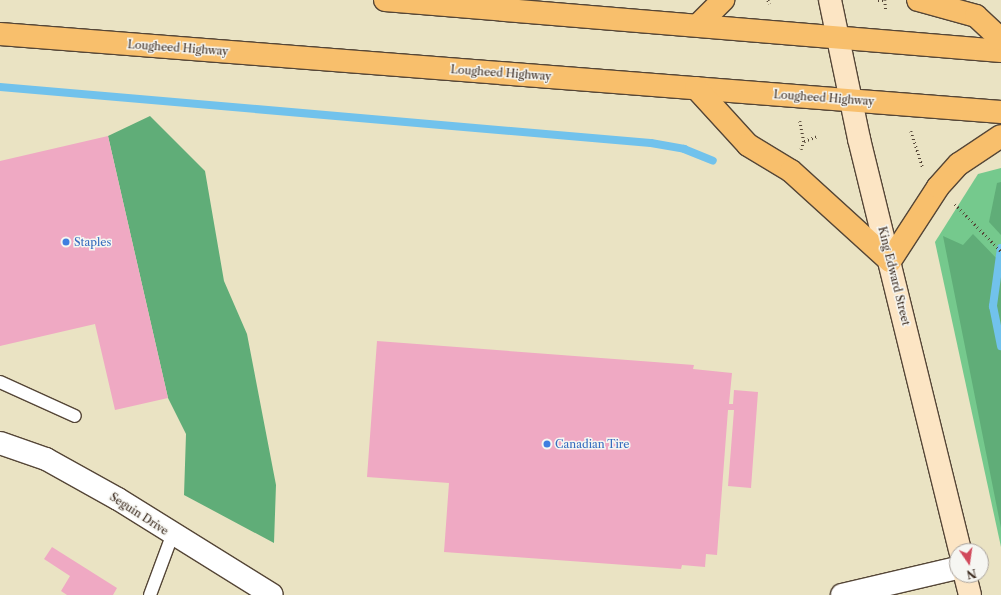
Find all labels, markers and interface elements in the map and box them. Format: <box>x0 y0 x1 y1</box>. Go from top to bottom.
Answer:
street label: Lougheed Highway <box>127 38 229 58</box>
street label: Lougheed Highway <box>450 63 552 83</box>
street label: Lougheed Highway <box>773 88 875 108</box>
street label: King Edward Street <box>875 225 913 327</box>
place label: Staples <box>74 235 111 249</box>
marker: Staples <box>61 237 71 247</box>
place label: Canadian Tire <box>555 437 630 451</box>
marker: Canadian Tire <box>542 439 552 449</box>
street label: Seguin Drive <box>107 490 171 538</box>
north arrow <box>949 543 989 583</box>
text: N <box>965 566 978 582</box>

